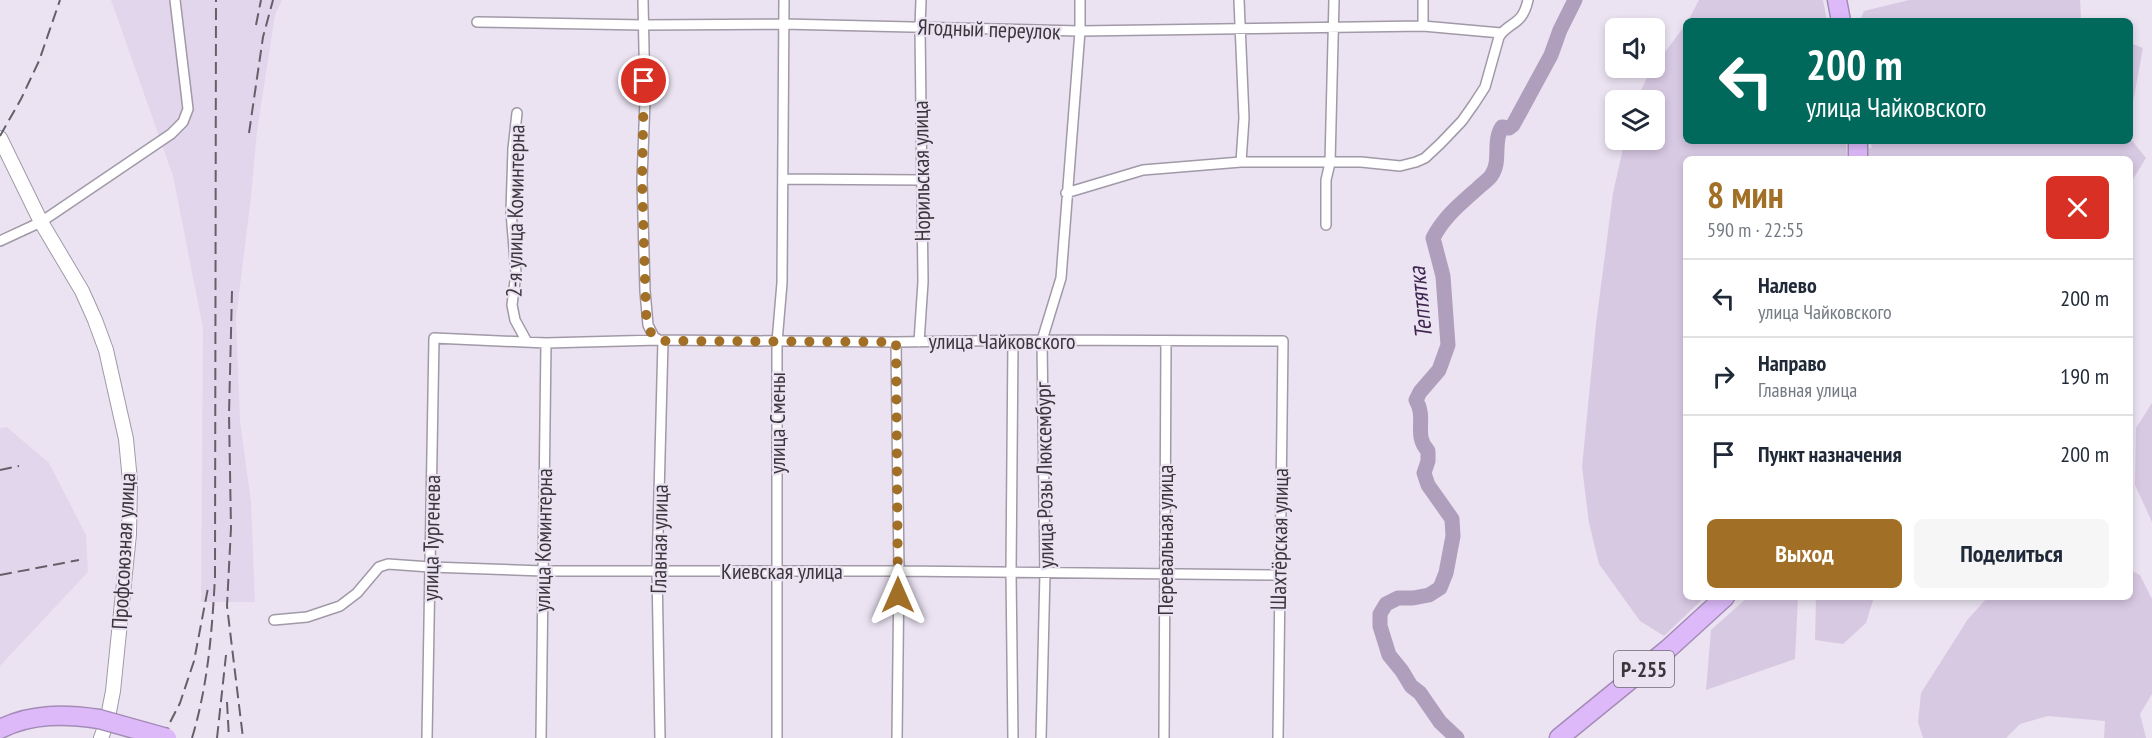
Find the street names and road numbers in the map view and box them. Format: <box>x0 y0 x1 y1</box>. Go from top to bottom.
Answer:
street label: Ягодный переулок <box>917 13 1061 46</box>
street label: Норильская улица <box>906 100 936 242</box>
street label: 2-я улица Коминтерна <box>499 124 531 298</box>
street label: улица Чайковского <box>928 327 1076 355</box>
street label: улица Смены <box>763 372 791 474</box>
street label: улица Розы Люксембург <box>1028 381 1060 569</box>
street label: Перевальная улица <box>1151 465 1179 615</box>
street label: улица Коминтерна <box>528 468 558 612</box>
street label: Шахтёрская улица <box>1264 468 1294 610</box>
street label: Профсоюзная улица <box>105 472 141 630</box>
street label: улица Тургенева <box>416 475 446 601</box>
street label: Главная улица <box>644 484 674 594</box>
street label: Киевская улица <box>721 557 843 585</box>
road number: Р-255 <box>1614 651 1674 687</box>

